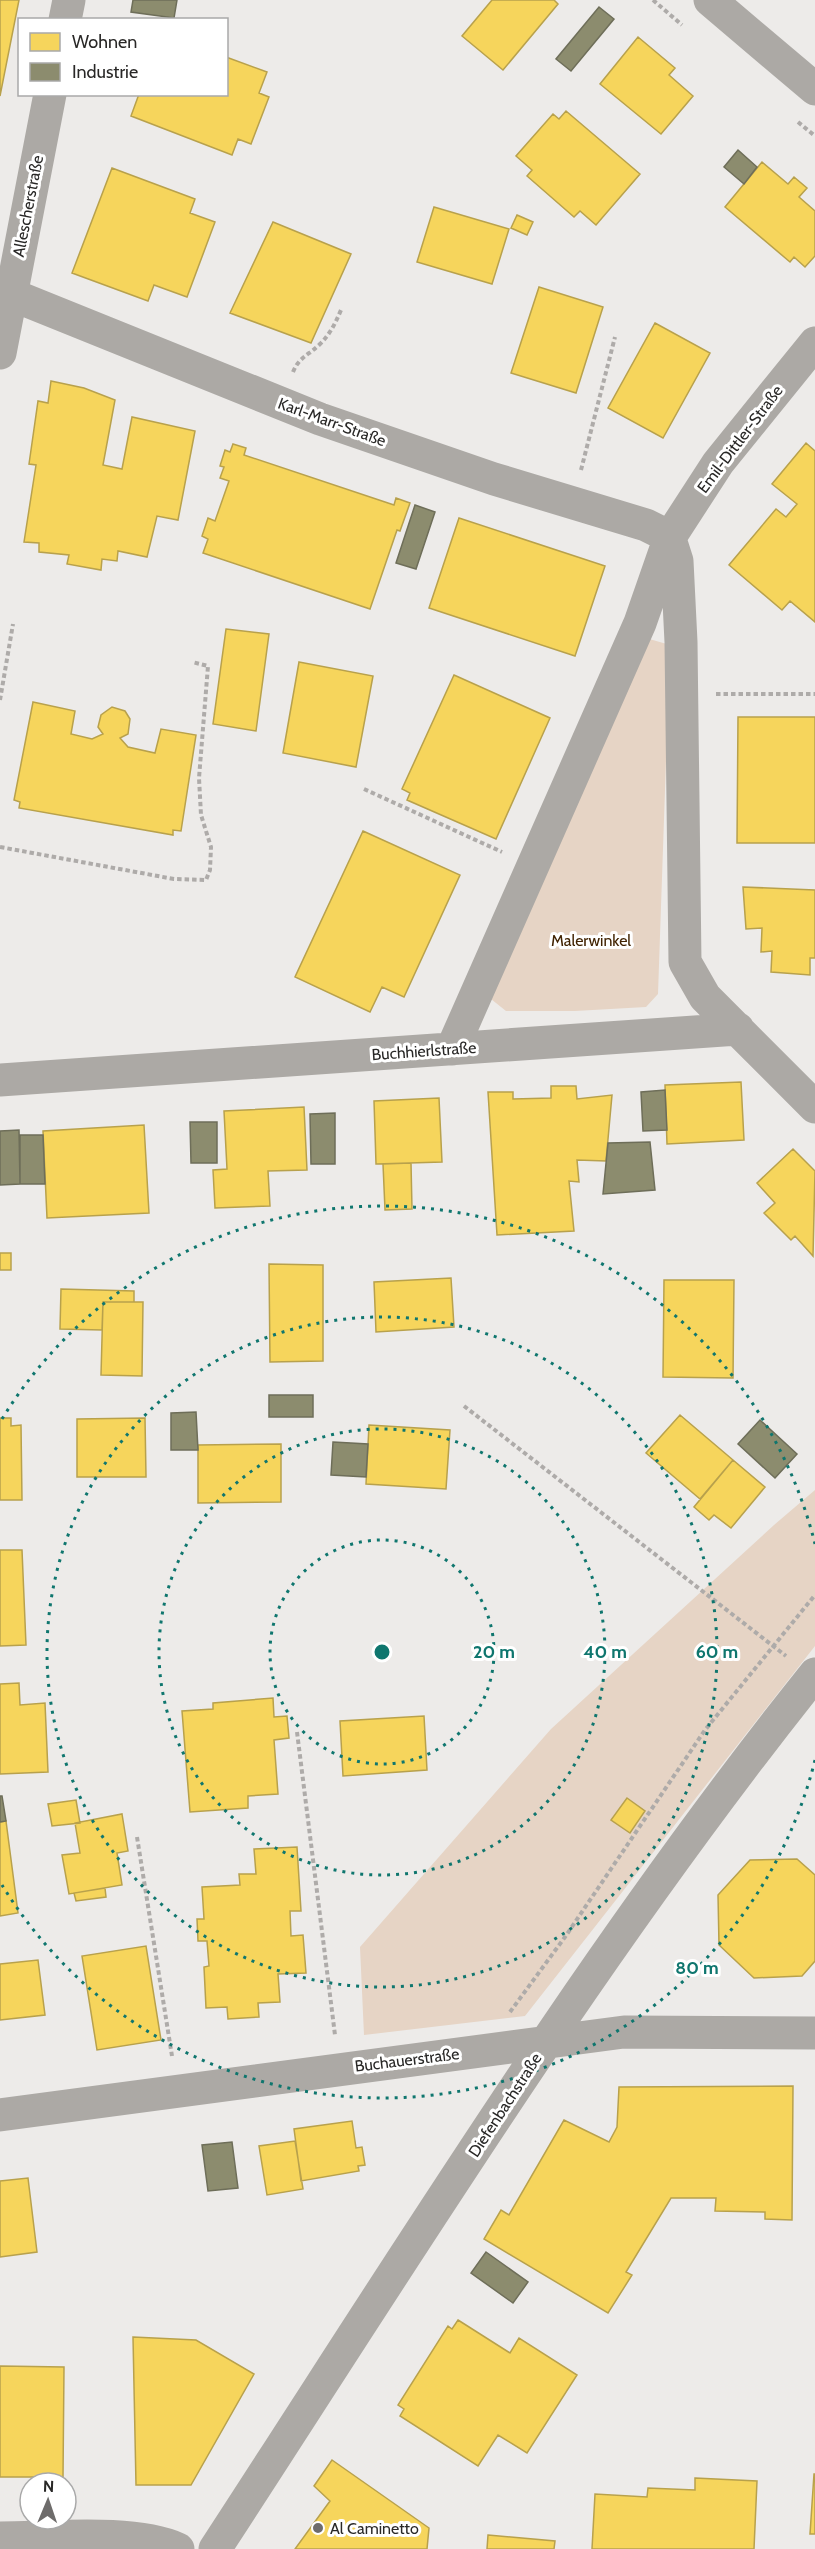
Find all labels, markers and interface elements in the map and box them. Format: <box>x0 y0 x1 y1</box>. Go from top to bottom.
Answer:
legend <box>18 18 228 96</box>
text: Wohnen <box>72 31 137 53</box>
text: Industrie <box>72 61 138 83</box>
street label: Allescherstraße <box>9 154 47 258</box>
street label: Emil-Dittler-Straße <box>693 381 787 497</box>
street label: Karl-Marr-Straße <box>275 394 389 450</box>
park label: Malerwinkel <box>551 931 631 950</box>
street label: Buchhierlstraße <box>371 1038 477 1064</box>
text: 20 m <box>473 1641 515 1663</box>
text: 40 m <box>583 1641 627 1663</box>
text: 60 m <box>696 1641 738 1663</box>
centre of rings <box>372 1642 392 1662</box>
text: 80 m <box>675 1957 719 1979</box>
street label: Buchauerstraße <box>354 2044 460 2076</box>
street label: Diefenbachstraße <box>464 2050 546 2160</box>
north arrow <box>18 2471 78 2531</box>
text: N <box>43 2477 54 2496</box>
place label: Al Caminetto <box>330 2519 419 2538</box>
marker: Al Caminetto <box>311 2521 325 2535</box>

